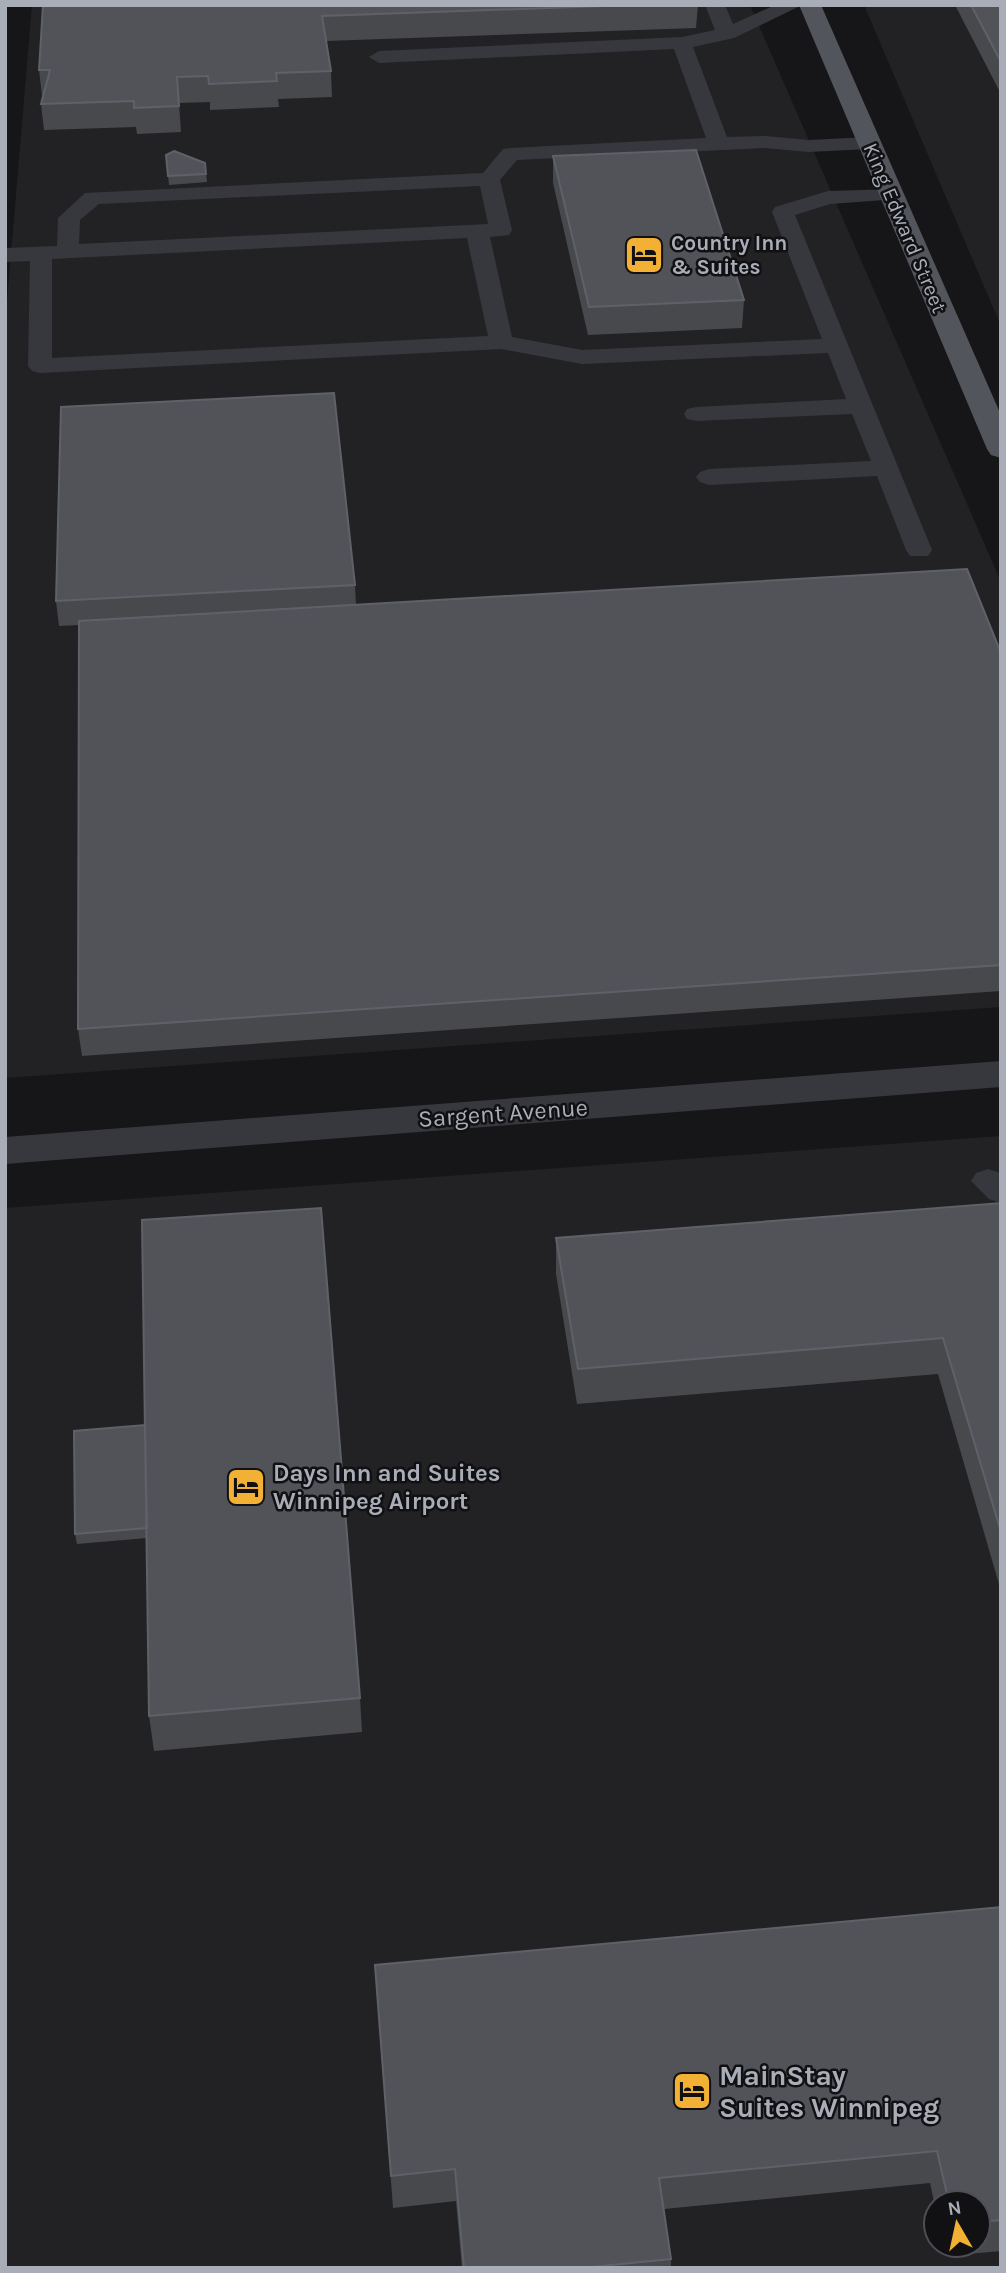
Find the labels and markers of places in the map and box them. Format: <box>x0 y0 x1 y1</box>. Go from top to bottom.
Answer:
place label: Country Inn & Suites <box>671 231 787 279</box>
hotel icon: Country Inn & Suites <box>623 234 665 276</box>
place label: Days Inn and Suites Winnipeg Airport <box>273 1459 501 1515</box>
hotel icon: Days Inn and Suites Winnipeg Airport <box>225 1466 267 1508</box>
place label: MainStay Suites Winnipeg <box>719 2059 939 2124</box>
hotel icon: MainStay Suites Winnipeg <box>671 2070 713 2112</box>

